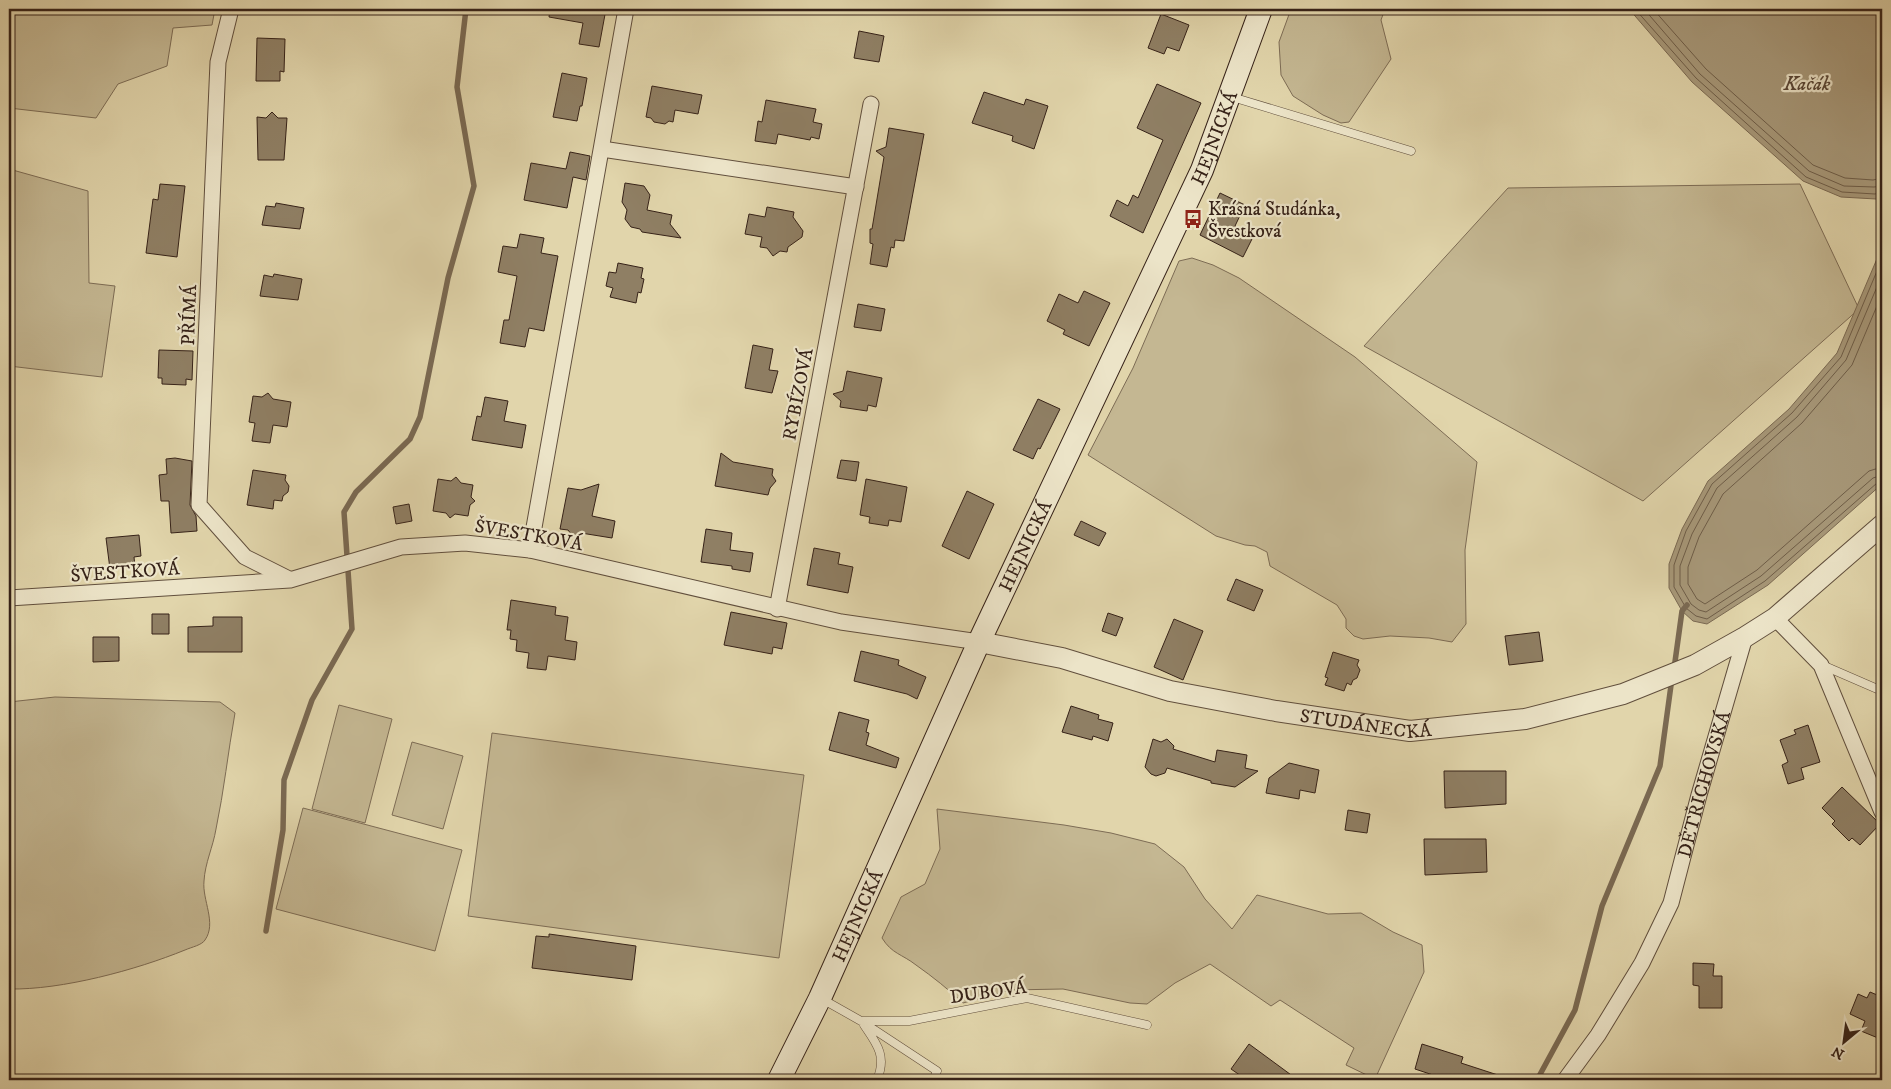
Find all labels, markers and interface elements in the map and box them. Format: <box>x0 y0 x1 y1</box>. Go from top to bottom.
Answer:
water label: Kačák <box>1783 72 1831 97</box>
street label: HEJNICKÁ <box>1187 87 1243 189</box>
place label: Krásná Studánka, Švestková <box>1208 198 1340 243</box>
bus stop icon: Krásná Studánka, Švestková <box>1182 208 1204 230</box>
street label: PŘÍMÁ <box>175 283 202 346</box>
street label: RYBÍZOVÁ <box>776 345 819 442</box>
street label: HEJNICKÁ <box>994 495 1058 596</box>
street label: ŠVESTKOVÁ <box>473 513 586 556</box>
street label: ŠVESTKOVÁ <box>70 555 181 588</box>
street label: STUDÁNECKÁ <box>1298 705 1433 744</box>
street label: DĚTŘICHOVSKÁ <box>1673 707 1736 860</box>
street label: HEJNICKÁ <box>828 865 889 966</box>
street label: DUBOVÁ <box>948 974 1029 1009</box>
north arrow <box>1818 1016 1868 1066</box>
text: N <box>1828 1042 1848 1063</box>

